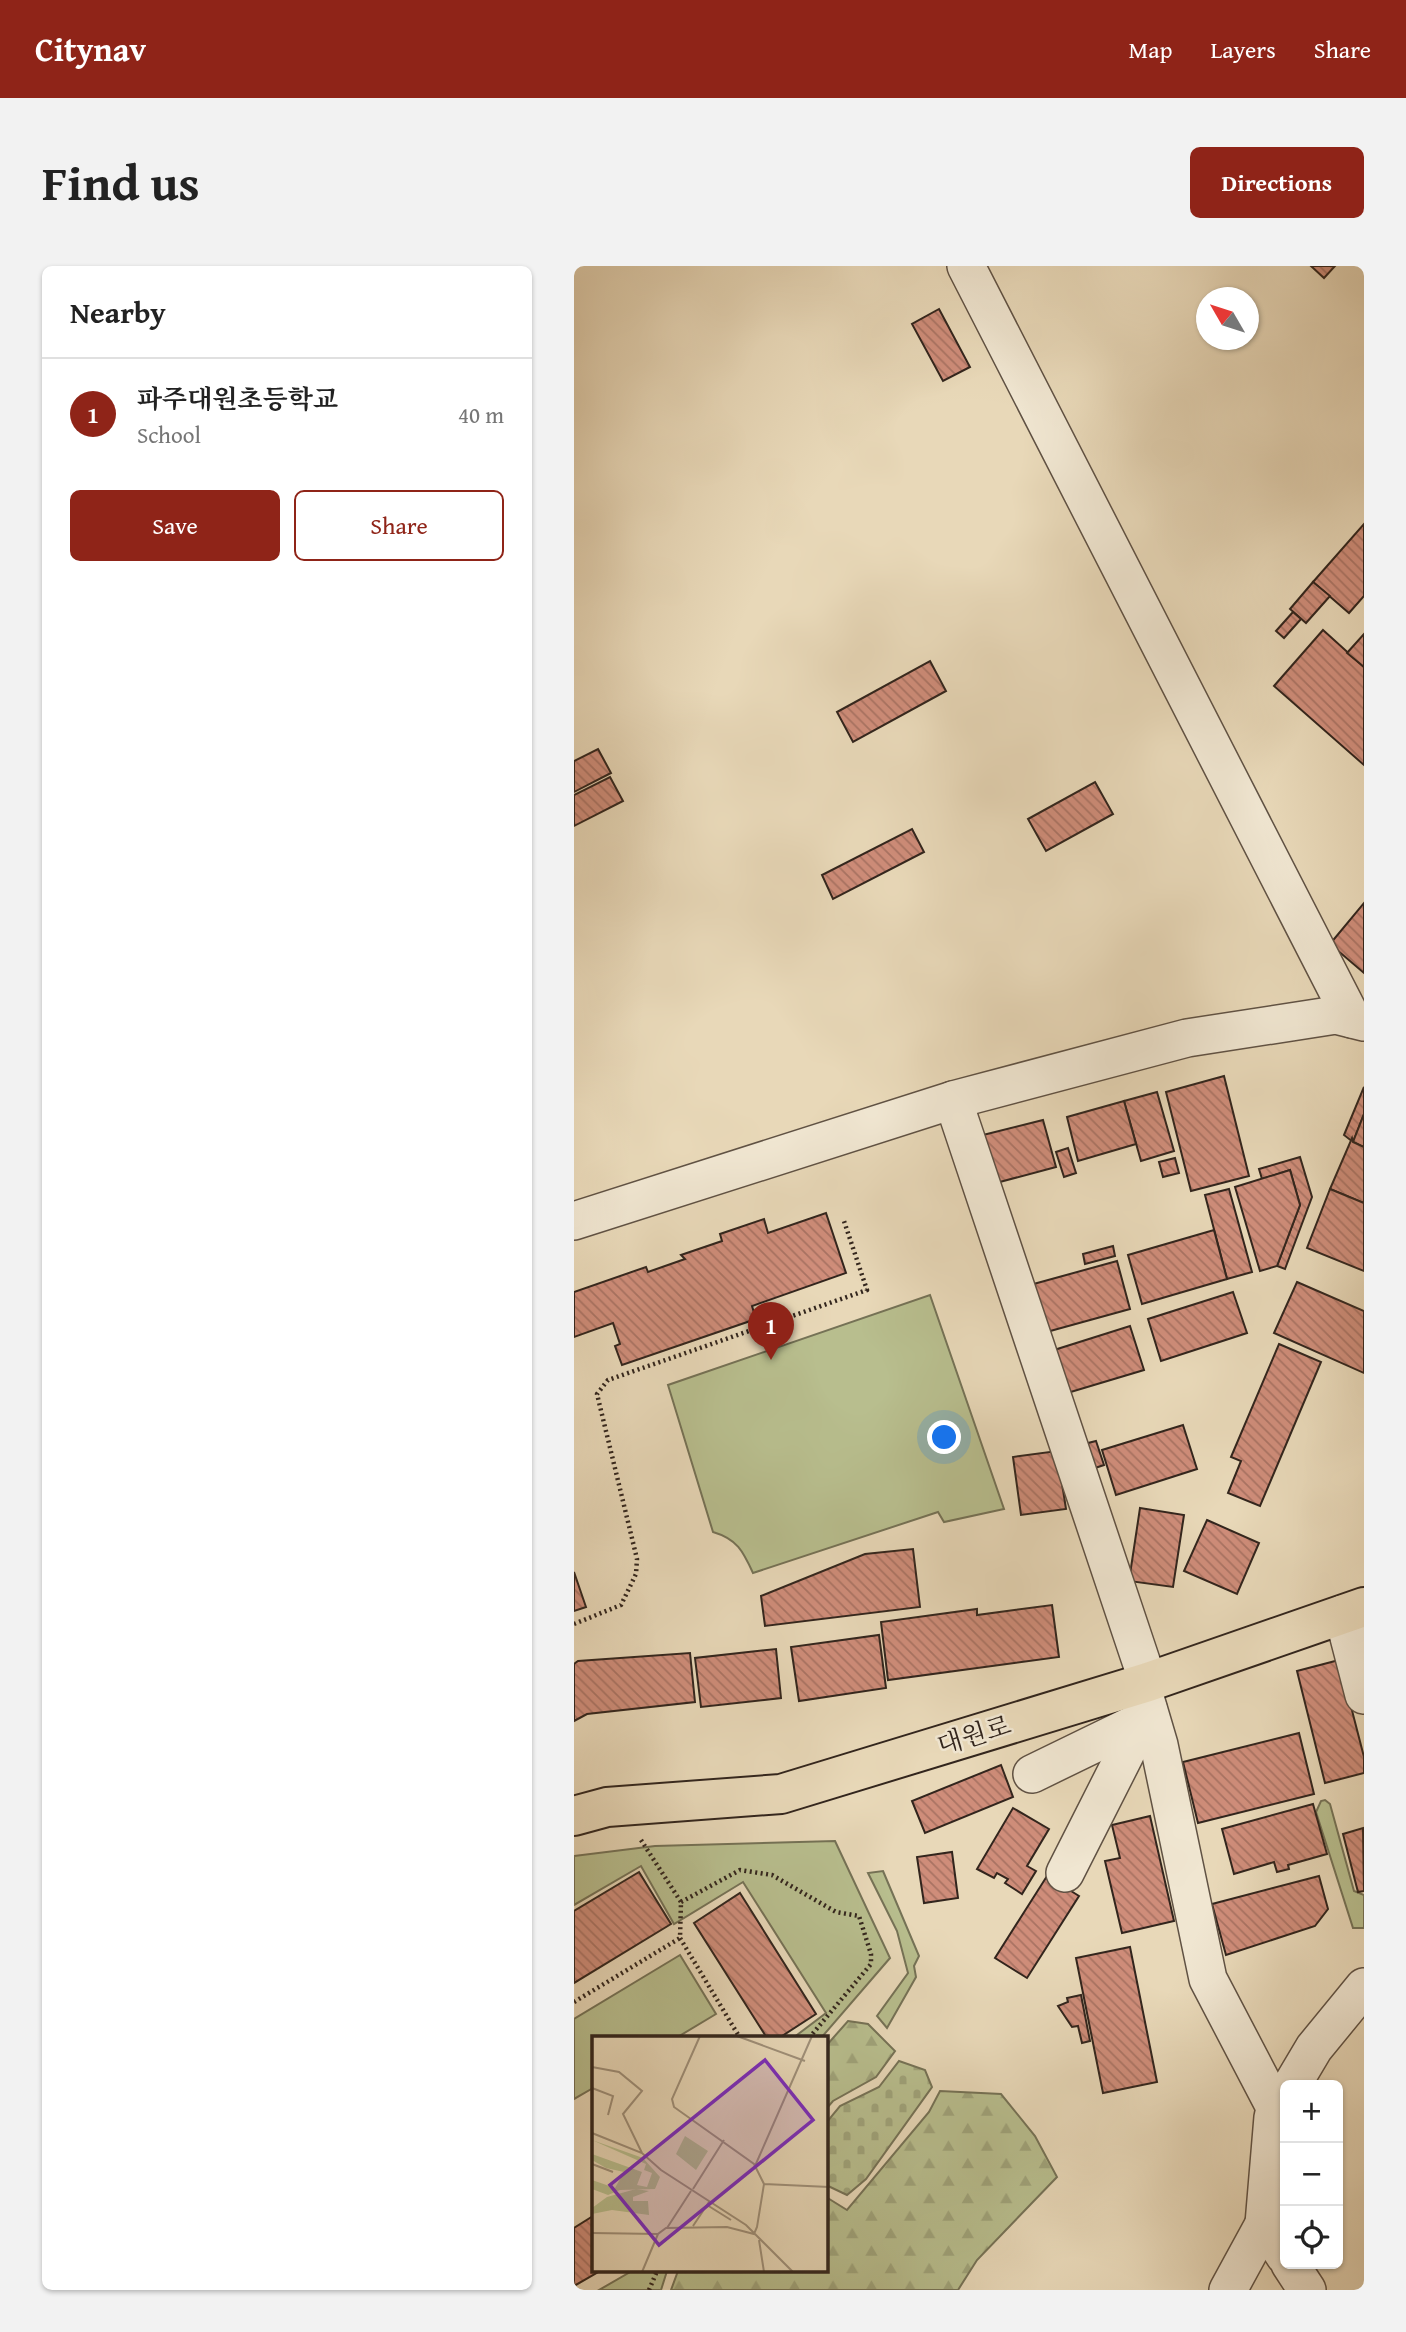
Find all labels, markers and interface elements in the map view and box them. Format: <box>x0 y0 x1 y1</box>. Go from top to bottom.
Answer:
text: Citynav <box>35 25 146 73</box>
text: Map <box>1129 32 1172 67</box>
text: Layers <box>1210 32 1276 67</box>
text: Share <box>1314 32 1371 67</box>
text: Find us <box>42 146 200 218</box>
button: Directions <box>1190 147 1364 218</box>
north arrow <box>1196 287 1259 350</box>
text: Nearby <box>70 290 166 334</box>
text: 파주대원초등학교 <box>137 379 338 418</box>
text: 1 <box>87 398 99 431</box>
text: 40 m <box>458 398 504 431</box>
text: School <box>137 418 201 451</box>
button: Save <box>70 490 280 561</box>
button: Share <box>294 490 504 561</box>
pin: 1 <box>748 1302 794 1360</box>
your location <box>927 1420 961 1454</box>
street label: 대원로 <box>932 1705 1016 1764</box>
inset map <box>592 2036 828 2273</box>
map controls <box>1280 2080 1343 2269</box>
button: + <box>1280 2080 1343 2143</box>
button: − <box>1280 2143 1343 2206</box>
button: locate <box>1280 2206 1343 2269</box>

